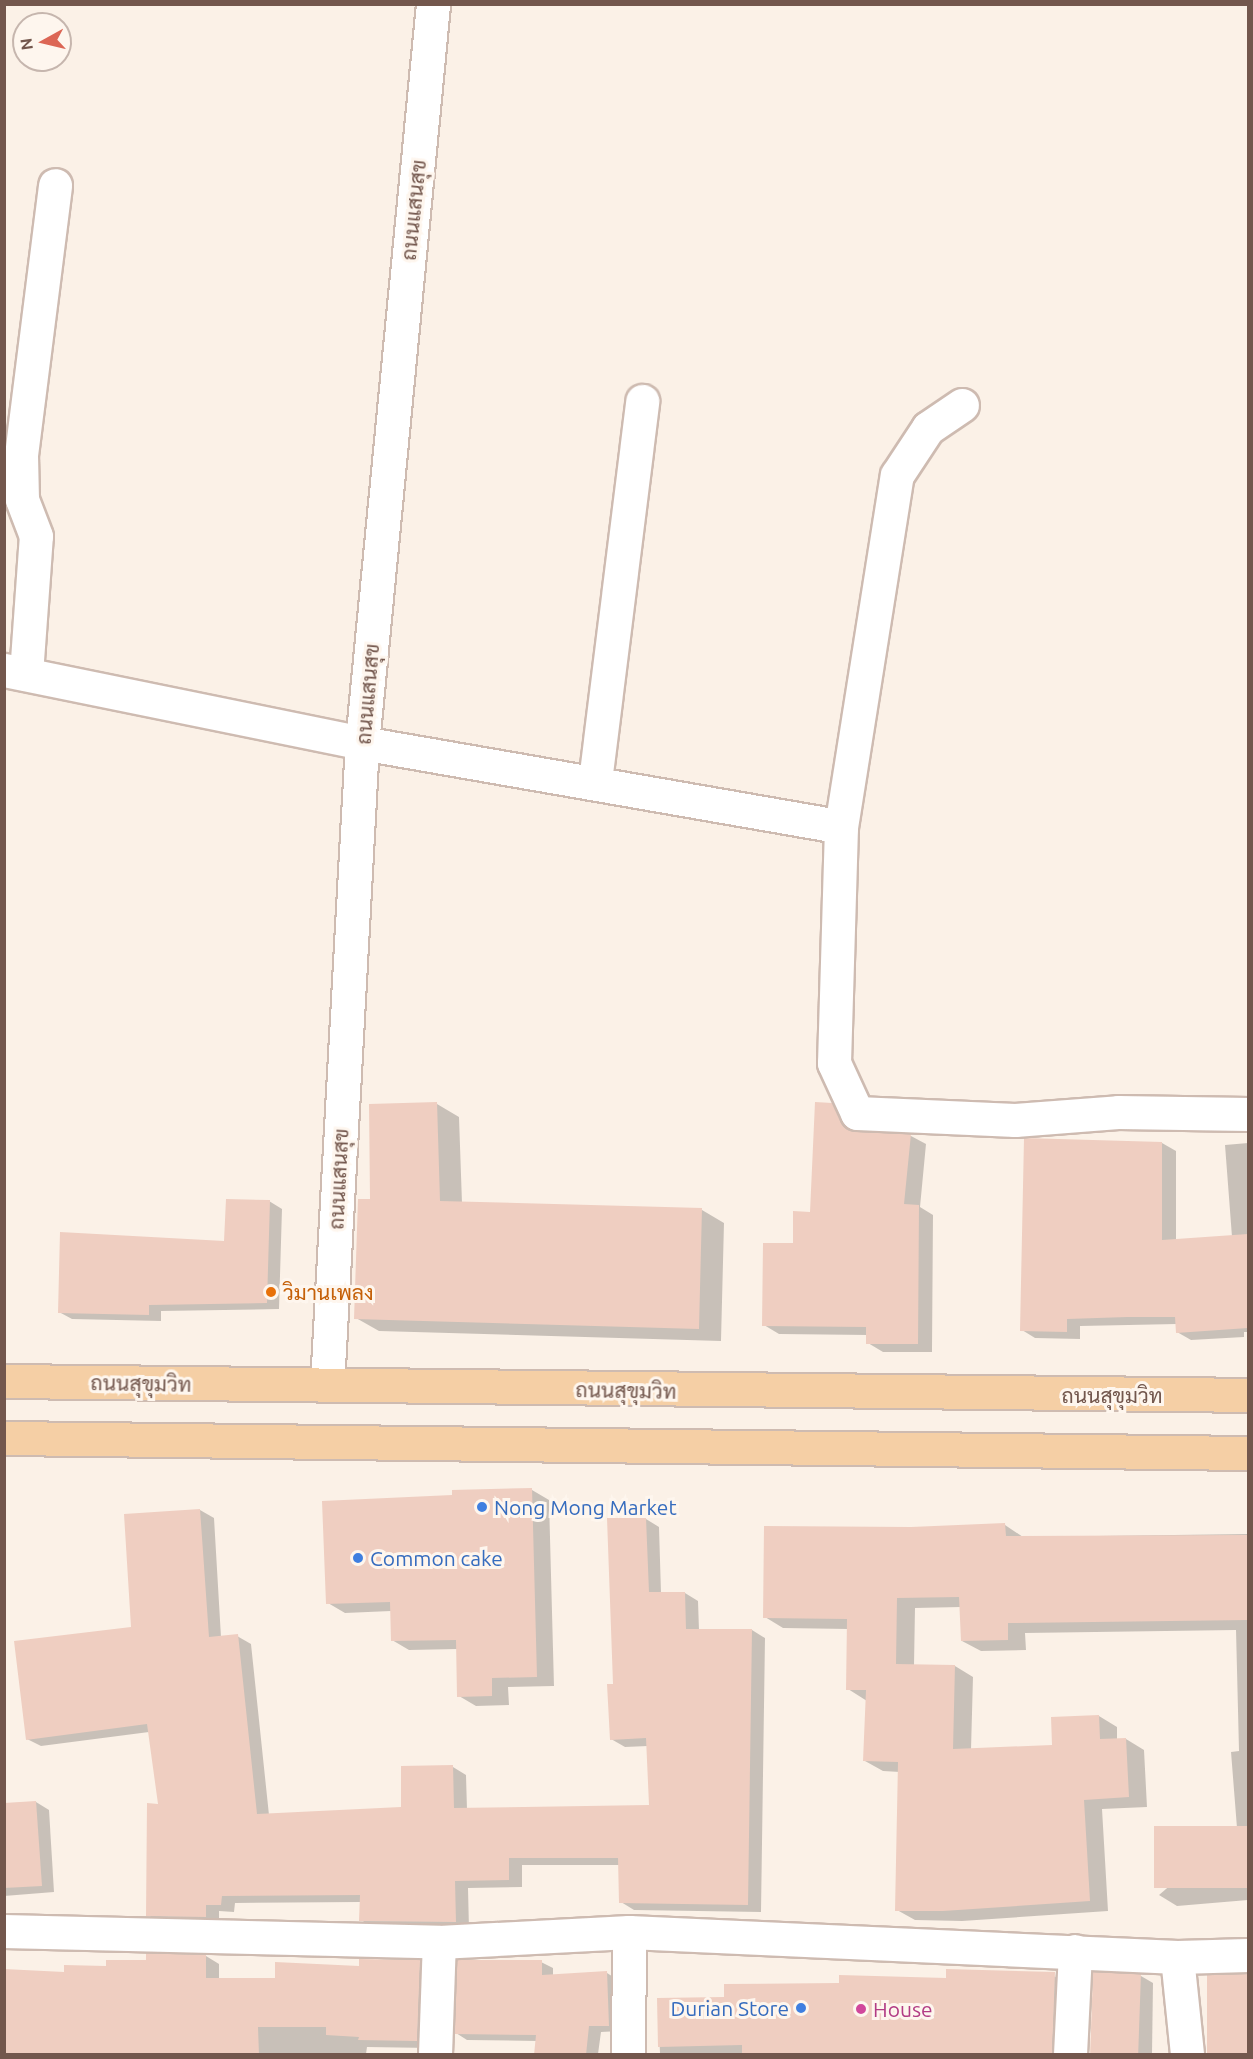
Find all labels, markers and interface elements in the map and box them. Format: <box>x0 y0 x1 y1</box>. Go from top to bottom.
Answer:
north arrow <box>12 12 72 72</box>
text: N <box>16 37 36 51</box>
street label: ถนนแสนสุข <box>395 158 431 262</box>
street label: ถนนแสนสุข <box>350 642 384 746</box>
street label: ถนนแสนสุข <box>323 1128 353 1230</box>
place label: วิมานเพลง <box>283 1279 374 1305</box>
marker: วิมานเพลง <box>264 1285 278 1299</box>
street label: ถนนสุขุมวิท <box>90 1370 192 1396</box>
street label: ถนนสุขุมวิท <box>575 1377 677 1403</box>
street label: ถนนสุขุมวิท <box>1061 1382 1163 1408</box>
place label: Nong Mong Market <box>494 1494 677 1520</box>
marker: Nong Mong Market <box>475 1500 489 1514</box>
place label: Common cake <box>370 1545 503 1571</box>
marker: Common cake <box>351 1551 365 1565</box>
place label: Durian Store <box>670 1995 789 2021</box>
place label: House <box>873 1996 933 2022</box>
marker: Durian Store <box>794 2001 808 2015</box>
marker: House <box>854 2002 868 2016</box>

